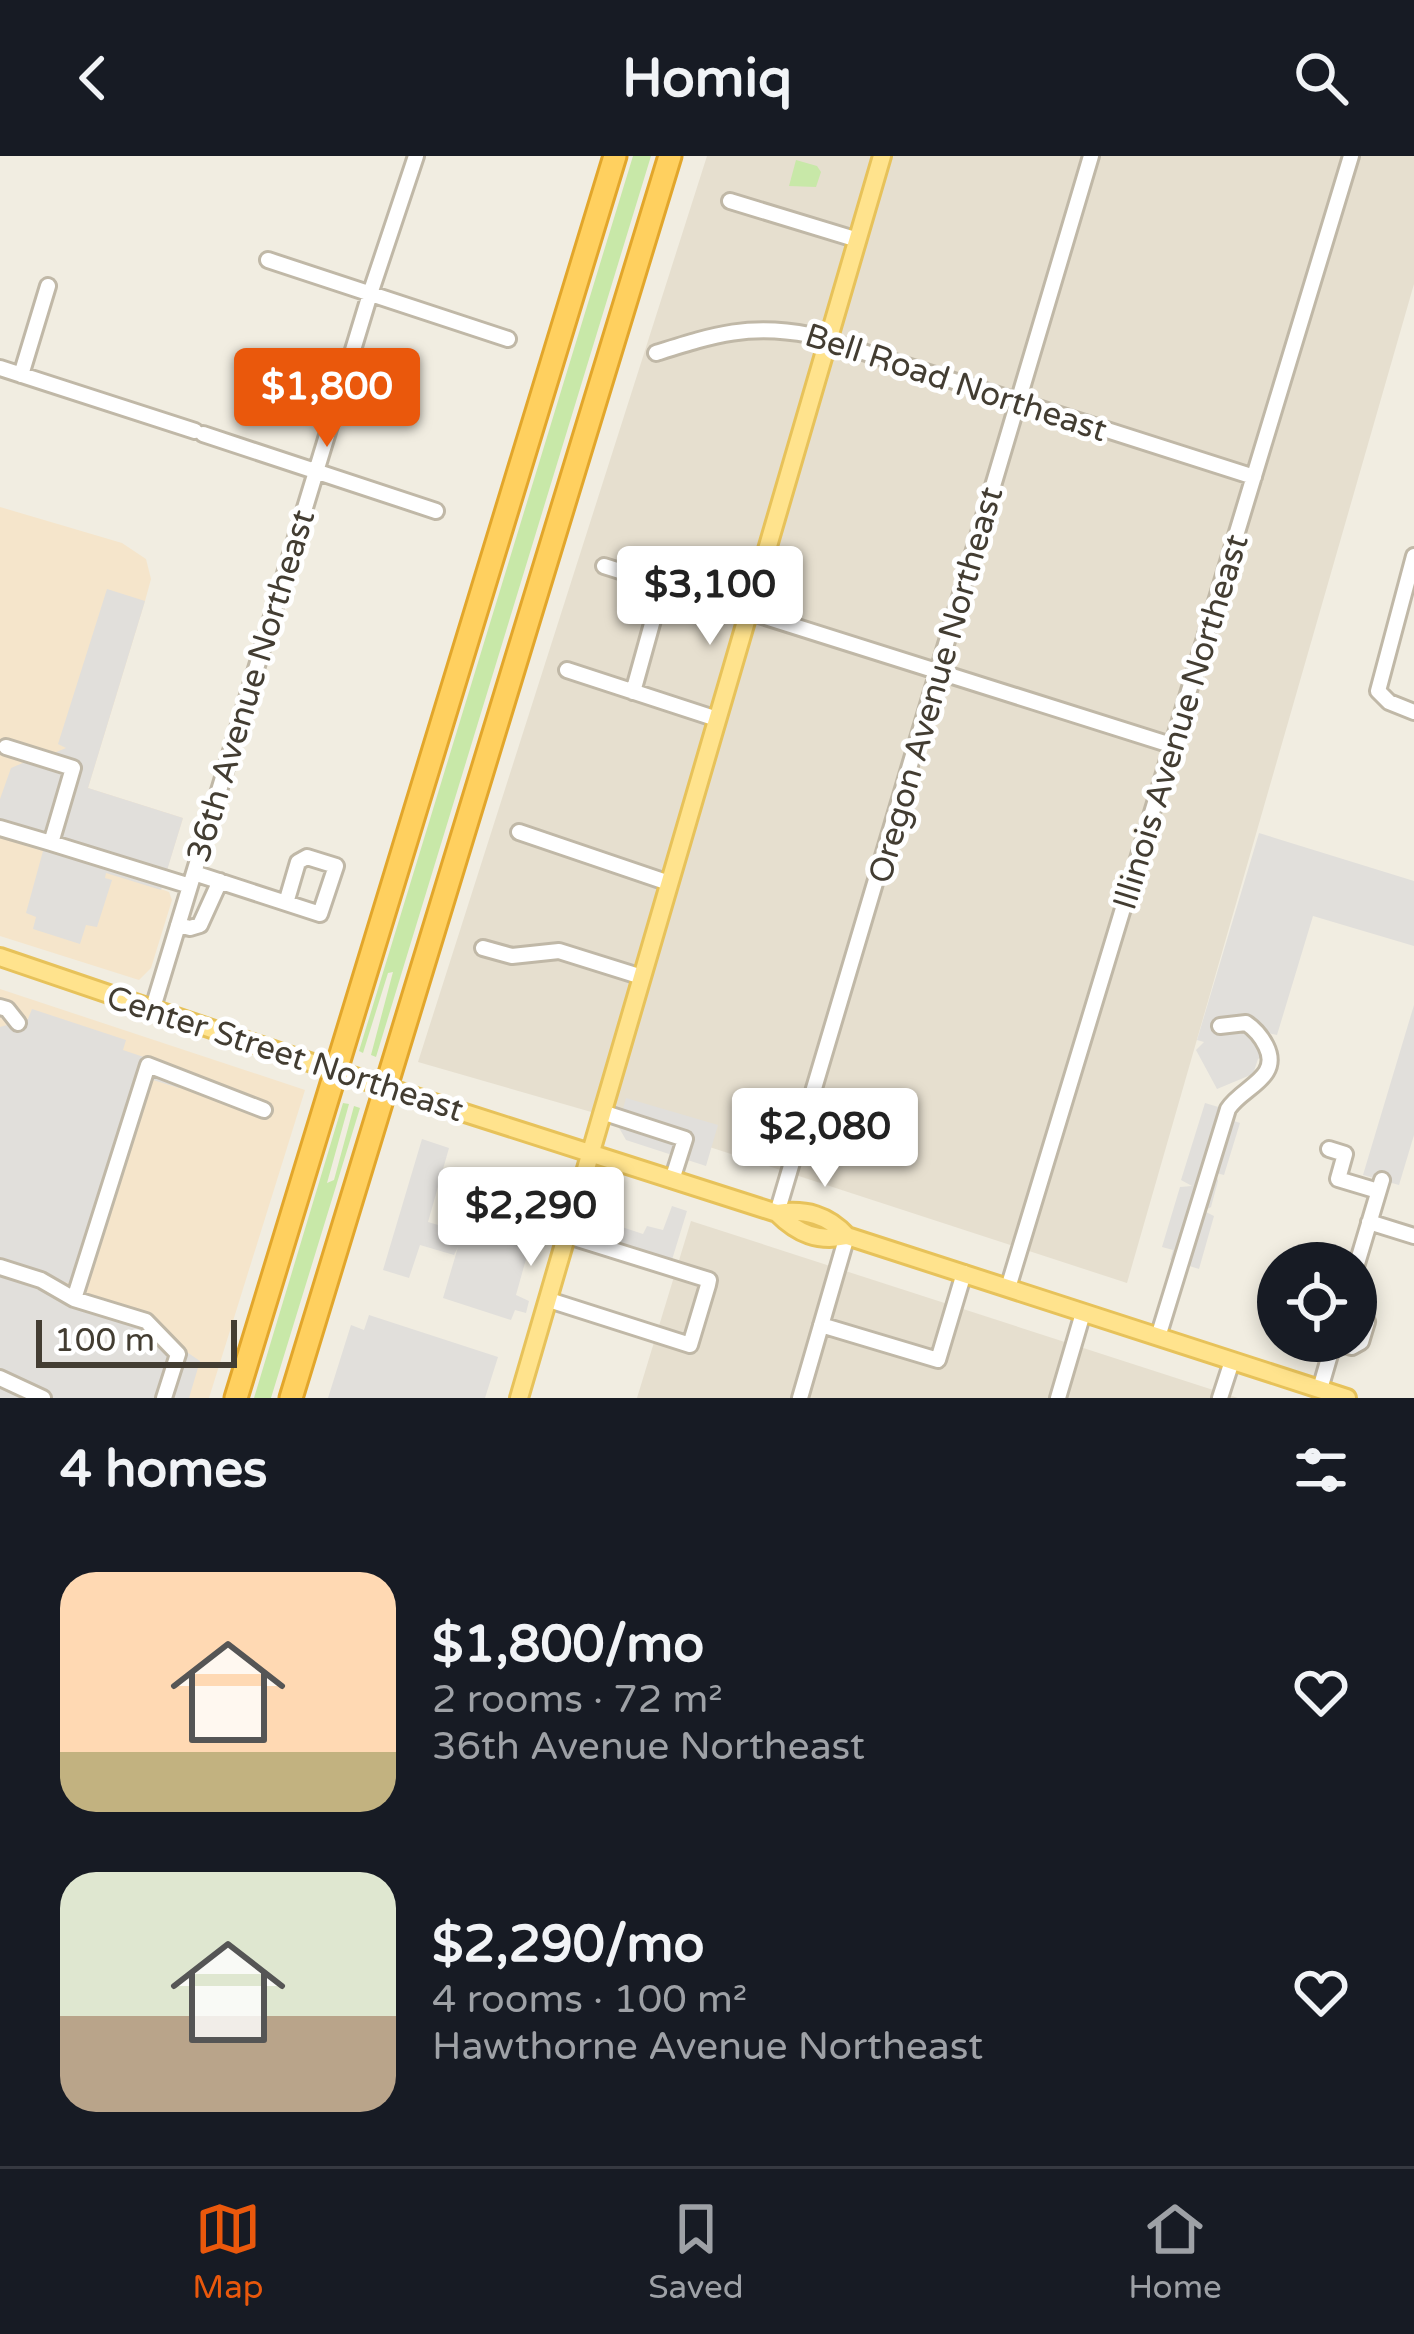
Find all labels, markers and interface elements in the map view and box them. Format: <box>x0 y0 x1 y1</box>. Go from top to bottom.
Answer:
icon: back <box>60 45 126 111</box>
icon: search <box>1288 45 1354 111</box>
text: Homiq <box>622 46 792 111</box>
street label: Bell Road Northeast <box>800 316 1112 450</box>
pin: $1,800 <box>229 348 425 450</box>
text: $1,800 <box>261 363 393 410</box>
street label: Oregon Avenue Northeast <box>861 482 1011 888</box>
street label: 36th Avenue Northeast <box>179 505 323 867</box>
street label: Illinois Avenue Northeast <box>1105 530 1257 914</box>
pin: $3,100 <box>612 546 808 648</box>
text: $3,100 <box>644 561 776 608</box>
street label: Center Street Northeast <box>102 978 468 1130</box>
pin: $2,080 <box>727 1088 923 1190</box>
text: $2,080 <box>759 1103 891 1150</box>
pin: $2,290 <box>433 1167 629 1269</box>
text: $2,290 <box>465 1182 597 1229</box>
map controls <box>1257 1242 1377 1362</box>
button: locate <box>1257 1242 1377 1362</box>
scale bar <box>36 1314 237 1367</box>
text: 100 m <box>54 1321 155 1360</box>
icon: filters <box>1288 1437 1354 1503</box>
text: 4 homes <box>60 1439 268 1501</box>
text: $1,800/mo <box>432 1614 704 1676</box>
icon: home <box>156 1620 300 1764</box>
icon: heart <box>1288 1659 1354 1725</box>
text: 2 rooms · 72 m² <box>432 1676 723 1723</box>
text: 36th Avenue Northeast <box>432 1723 865 1770</box>
text: $2,290/mo <box>432 1914 704 1976</box>
icon: home <box>156 1920 300 2064</box>
icon: heart <box>1288 1959 1354 2025</box>
text: 4 rooms · 100 m² <box>432 1976 747 2023</box>
text: Hawthorne Avenue Northeast <box>432 2023 983 2070</box>
tab: Map <box>192 2196 264 2307</box>
tab: Saved <box>648 2196 744 2307</box>
tab: Home <box>1128 2196 1222 2307</box>

